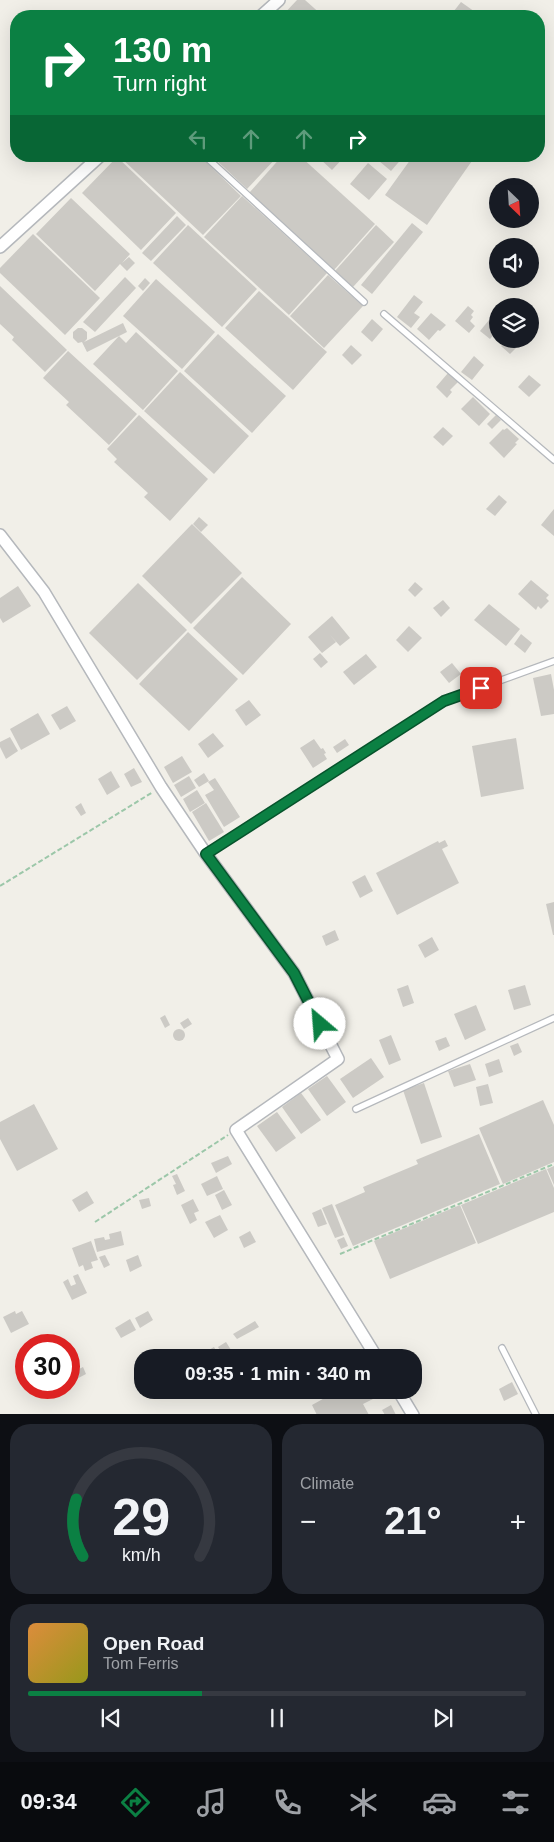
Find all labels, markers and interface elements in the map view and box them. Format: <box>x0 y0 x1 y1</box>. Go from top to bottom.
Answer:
icon: right <box>30 30 95 95</box>
text: 130 m <box>113 30 212 69</box>
text: Turn right <box>113 71 206 96</box>
icon: left <box>184 125 212 153</box>
icon: ahead <box>237 125 265 153</box>
icon: ahead <box>290 125 318 153</box>
icon: right <box>343 125 371 153</box>
north arrow <box>489 178 539 228</box>
map controls <box>489 178 539 348</box>
button: sound <box>489 238 539 288</box>
button: layers <box>489 298 539 348</box>
pin <box>460 667 502 709</box>
icon: arrive <box>467 674 495 702</box>
position arrow <box>293 997 345 1049</box>
speed limit sign: 30 <box>15 1334 80 1399</box>
text: 09:35 · 1 min · 340 m <box>185 1363 371 1384</box>
text: Climate <box>300 1475 354 1492</box>
text: 29 <box>112 1488 170 1546</box>
text: 21° <box>384 1500 442 1542</box>
text: − <box>300 1506 316 1537</box>
text: + <box>510 1506 526 1537</box>
text: km/h <box>122 1545 160 1565</box>
text: Open Road <box>103 1633 204 1654</box>
text: Tom Ferris <box>103 1655 179 1672</box>
icon: previous <box>97 1704 125 1732</box>
icon: pause <box>263 1704 291 1732</box>
icon: next <box>429 1704 457 1732</box>
icon: directions <box>118 1785 153 1820</box>
icon: music <box>194 1785 229 1820</box>
icon: phone <box>270 1785 305 1820</box>
icon: climate <box>346 1785 381 1820</box>
icon: car <box>422 1785 457 1820</box>
icon: filters <box>498 1785 533 1820</box>
text: 09:34 <box>21 1789 77 1814</box>

